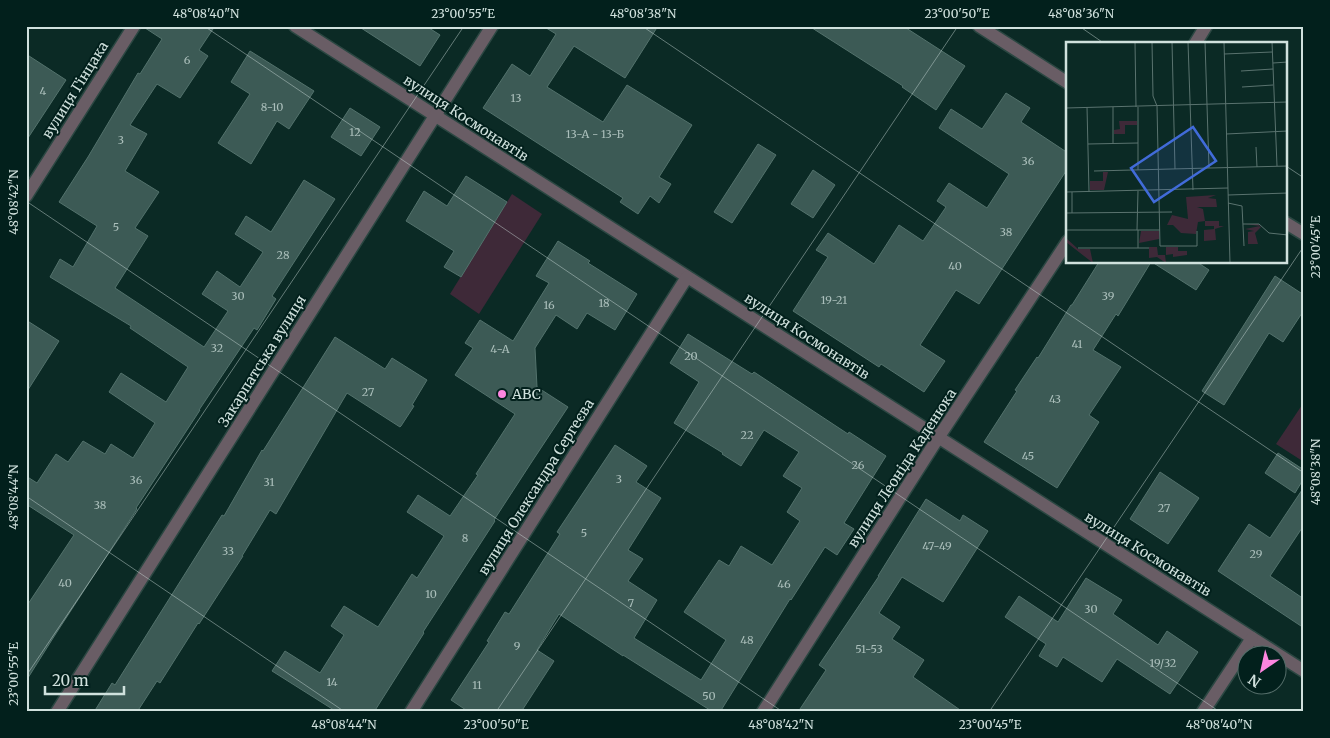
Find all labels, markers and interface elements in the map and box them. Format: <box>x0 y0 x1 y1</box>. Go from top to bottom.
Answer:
text: 48°08'40"N <box>173 6 240 21</box>
text: 23°00'55"E <box>431 6 495 21</box>
text: 48°08'38"N <box>610 6 677 21</box>
text: 23°00'50"E <box>924 6 990 21</box>
text: 48°08'36"N <box>1048 6 1115 21</box>
street label: вулиця Гінцака <box>38 38 112 142</box>
inset map <box>1066 42 1288 264</box>
house number: 6 <box>184 53 191 67</box>
street label: вулиця Космонавтів <box>400 71 532 165</box>
house number: 4 <box>40 84 47 98</box>
house number: 13 <box>511 91 521 105</box>
house number: 8-10 <box>261 100 283 114</box>
house number: 12 <box>349 125 361 139</box>
house number: 13-А - 13-Б <box>566 127 625 141</box>
house number: 3 <box>118 133 124 147</box>
house number: 36 <box>1022 154 1035 168</box>
text: 48°08'42"N <box>6 169 21 235</box>
text: 23°00'45"E <box>1308 215 1323 278</box>
house number: 5 <box>113 220 119 234</box>
house number: 38 <box>1000 225 1013 239</box>
house number: 28 <box>277 248 290 262</box>
house number: 40 <box>948 259 962 273</box>
house number: 30 <box>231 289 245 303</box>
street label: вулиця Космонавтів <box>741 289 873 383</box>
house number: 39 <box>1102 289 1115 303</box>
street label: Закарпатська вулиця <box>214 292 310 430</box>
house number: 19-21 <box>821 293 847 307</box>
house number: 18 <box>598 296 610 310</box>
house number: 16 <box>543 298 555 312</box>
house number: 41 <box>1072 337 1082 351</box>
house number: 32 <box>211 341 223 355</box>
house number: 4-А <box>490 342 510 356</box>
house number: 20 <box>684 349 698 363</box>
house number: 27 <box>362 385 374 399</box>
place label: ABC <box>511 385 541 403</box>
street label: вулиця Леоніда Каденюка <box>844 385 960 551</box>
marker: ABC <box>496 388 508 400</box>
house number: 43 <box>1049 392 1061 406</box>
street label: вулиця Олександра Сергеєва <box>474 395 598 578</box>
house number: 22 <box>741 428 753 442</box>
text: 48°08'38"N <box>1308 438 1323 505</box>
house number: 45 <box>1022 449 1034 463</box>
house number: 26 <box>852 458 865 472</box>
text: 48°08'44"N <box>6 464 21 530</box>
house number: 3 <box>616 472 622 486</box>
house number: 36 <box>130 473 143 487</box>
house number: 31 <box>264 475 274 489</box>
house number: 38 <box>94 498 107 512</box>
house number: 27 <box>1158 501 1170 515</box>
street label: вулиця Космонавтів <box>1081 508 1215 600</box>
house number: 5 <box>581 526 587 540</box>
house number: 8 <box>462 531 469 545</box>
house number: 47-49 <box>922 539 952 553</box>
house number: 33 <box>222 544 234 558</box>
house number: 29 <box>1250 547 1263 561</box>
house number: 40 <box>58 576 72 590</box>
house number: 46 <box>777 577 791 591</box>
house number: 10 <box>425 587 437 601</box>
house number: 7 <box>628 596 634 610</box>
house number: 30 <box>1084 602 1098 616</box>
house number: 48 <box>740 633 754 647</box>
house number: 9 <box>514 639 521 653</box>
text: 23°00'55"E <box>6 642 21 706</box>
house number: 51-53 <box>855 642 883 656</box>
north arrow <box>1238 646 1288 696</box>
house number: 19/32 <box>1150 656 1176 670</box>
scale bar <box>45 663 124 695</box>
text: N <box>1245 670 1264 691</box>
text: 20 m <box>52 671 89 690</box>
house number: 14 <box>326 675 338 689</box>
house number: 11 <box>472 678 482 692</box>
house number: 50 <box>702 689 716 703</box>
text: 48°08'44"N <box>311 717 377 732</box>
text: 23°00'50"E <box>463 717 529 732</box>
text: 48°08'42"N <box>748 717 814 732</box>
text: 23°00'45"E <box>959 717 1022 732</box>
text: 48°08'40"N <box>1186 717 1253 732</box>

